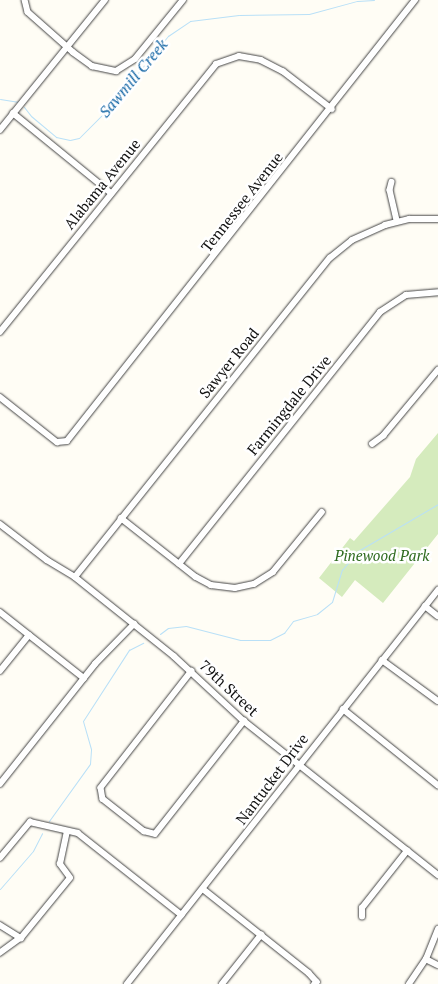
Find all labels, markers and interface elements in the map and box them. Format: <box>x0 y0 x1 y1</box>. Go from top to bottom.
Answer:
water label: Sawmill Creek <box>95 35 171 121</box>
street label: Alabama Avenue <box>60 135 144 233</box>
street label: Tennessee Avenue <box>197 148 287 256</box>
street label: Sawyer Road <box>195 324 263 402</box>
street label: Farmingdale Drive <box>243 351 335 459</box>
park label: Pinewood Park <box>335 547 429 565</box>
street label: 79th Street <box>196 656 262 720</box>
street label: Nantucket Drive <box>232 730 312 828</box>

